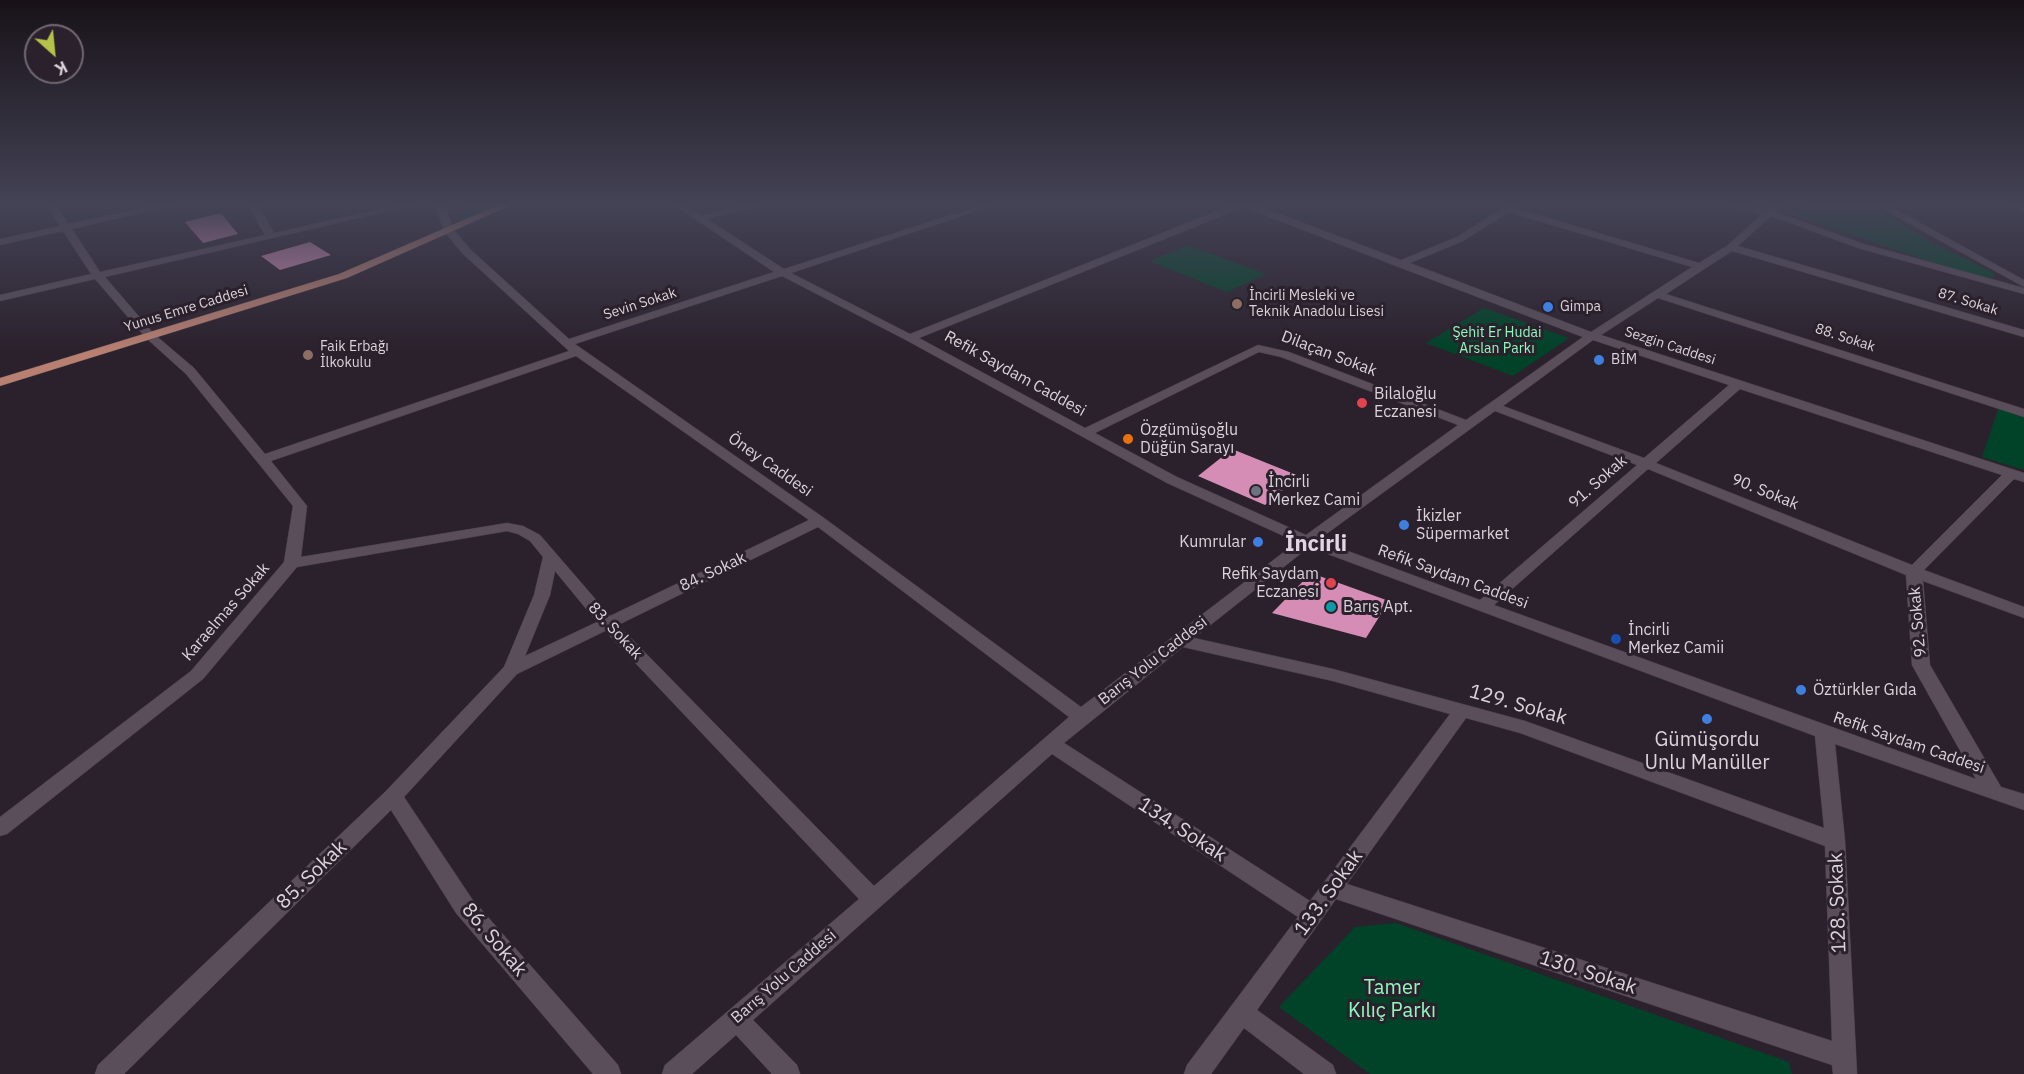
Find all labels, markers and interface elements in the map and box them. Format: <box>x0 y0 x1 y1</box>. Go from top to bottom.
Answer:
north arrow <box>24 24 84 84</box>
text: K <box>52 57 71 80</box>
street label: Yunus Emre Caddesi <box>122 282 250 336</box>
street label: Sevin Sokak <box>602 284 678 324</box>
street label: 87. Sokak <box>1936 285 2000 319</box>
place label: İncirli Mesleki ve Teknik Anadolu Lisesi <box>1249 288 1384 320</box>
marker: İncirli Mesleki ve Teknik Anadolu Lisesi <box>1230 297 1244 311</box>
place label: Gimpa <box>1560 299 1601 315</box>
marker: Gimpa <box>1541 300 1555 314</box>
street label: 88. Sokak <box>1813 320 1877 356</box>
street label: Sezgin Caddesi <box>1622 323 1718 369</box>
park label: Şehit Er Hudai Arslan Parkı <box>1452 325 1542 358</box>
street label: Refik Saydam Caddesi <box>941 327 1089 421</box>
street label: Dilaçan Sokak <box>1279 327 1379 381</box>
place label: Faik Erbağı İlkokulu <box>320 339 389 372</box>
marker: Faik Erbağı İlkokulu <box>301 348 315 362</box>
place label: BİM <box>1611 352 1637 368</box>
marker: BİM <box>1592 353 1606 367</box>
place label: Bilaloğlu Eczanesi <box>1374 384 1437 422</box>
marker: Bilaloğlu Eczanesi <box>1355 396 1369 410</box>
place label: Özgümüşoğlu Düğün Sarayı <box>1140 420 1238 458</box>
street label: Öney Caddesi <box>724 429 816 501</box>
marker: Özgümüşoğlu Düğün Sarayı <box>1121 432 1135 446</box>
street label: 91. Sokak <box>1565 451 1631 513</box>
street label: 90. Sokak <box>1729 470 1801 514</box>
place label: İncirli Merkez Cami <box>1268 472 1360 510</box>
marker: İncirli Merkez Cami <box>1249 484 1263 498</box>
place label: İkizler Süpermarket <box>1416 506 1509 544</box>
marker: İkizler Süpermarket <box>1397 518 1411 532</box>
place label: Kumrular <box>1179 532 1246 552</box>
district label: İncirli <box>1285 532 1347 558</box>
marker: Kumrular <box>1251 535 1265 549</box>
street label: Refik Saydam Caddesi <box>1375 541 1531 613</box>
street label: 84. Sokak <box>677 548 749 596</box>
street label: Karaelmas Sokak <box>178 559 274 665</box>
place label: Refik Saydam Eczanesi <box>1221 564 1319 602</box>
marker: Refik Saydam Eczanesi <box>1324 576 1338 590</box>
street label: 92. Sokak <box>1905 586 1931 658</box>
place label: Barış Apt. <box>1343 597 1413 617</box>
street label: 83. Sokak <box>584 599 646 663</box>
marker: Barış Apt. <box>1324 600 1338 614</box>
street label: Barış Yolu Caddesi <box>1095 613 1211 709</box>
place label: İncirli Merkez Camii <box>1628 620 1724 658</box>
marker: İncirli Merkez Camii <box>1609 632 1623 646</box>
street label: 129. Sokak <box>1466 680 1570 730</box>
place label: Öztürkler Gıda <box>1813 680 1916 700</box>
marker: Öztürkler Gıda <box>1794 683 1808 697</box>
street label: Refik Saydam Caddesi <box>1831 708 1987 778</box>
marker: Gümüşordu Unlu Manüller <box>1700 712 1714 726</box>
place label: Gümüşordu Unlu Manüller <box>1644 728 1770 775</box>
street label: 134. Sokak <box>1133 793 1231 867</box>
street label: 85. Sokak <box>272 836 352 914</box>
street label: 133. Sokak <box>1290 845 1368 941</box>
street label: 128. Sokak <box>1824 852 1852 954</box>
street label: 86. Sokak <box>456 898 532 982</box>
street label: Barış Yolu Caddesi <box>728 926 840 1028</box>
street label: 130. Sokak <box>1536 946 1640 1000</box>
park label: Tamer Kılıç Parkı <box>1348 976 1436 1023</box>

